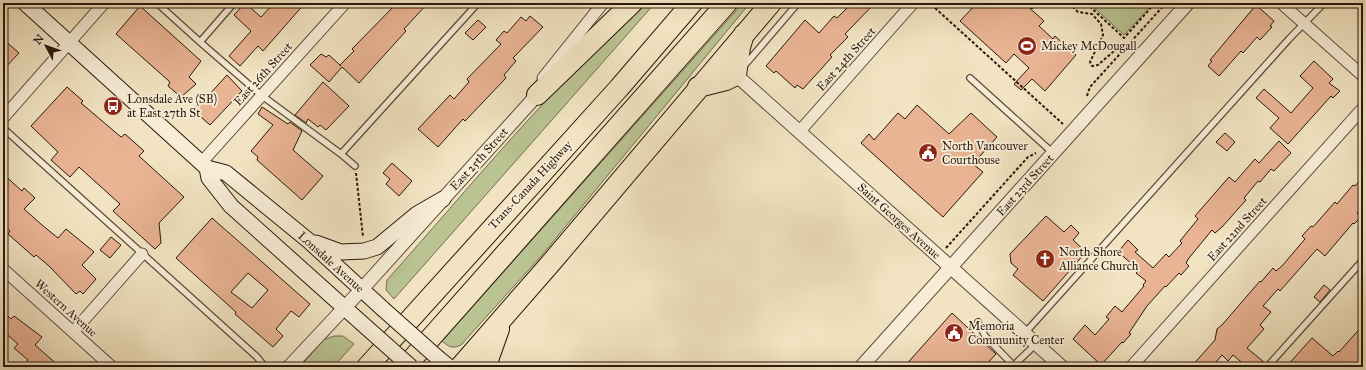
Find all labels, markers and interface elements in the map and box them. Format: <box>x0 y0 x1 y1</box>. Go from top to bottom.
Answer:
street label: East 24th Street <box>814 24 879 94</box>
north arrow <box>26 26 66 66</box>
text: N <box>31 31 47 48</box>
sports icon: Mickey McDougall <box>1016 35 1038 57</box>
street label: East 26th Street <box>231 39 296 109</box>
place label: Mickey McDougall <box>1041 39 1137 54</box>
place label: Lonsdale Ave (SB) at East 27th St <box>127 92 217 120</box>
bus stop icon: Lonsdale Ave (SB) at East 27th St <box>102 95 124 117</box>
street label: East 25th Street <box>447 124 511 193</box>
street label: Trans-Canada Highway <box>485 138 576 233</box>
place label: North Vancouver Courthouse <box>942 139 1028 167</box>
public building icon: North Vancouver Courthouse <box>917 142 939 164</box>
street label: East 23rd Street <box>994 151 1057 219</box>
street label: Saint Georges Avenue <box>854 180 943 263</box>
street label: East 22nd Street <box>1204 193 1270 264</box>
street label: Lonsdale Avenue <box>295 229 367 295</box>
place label: North Shore Alliance Church <box>1058 245 1139 273</box>
church icon: North Shore Alliance Church <box>1034 248 1056 270</box>
street label: Western Avenue <box>32 276 100 340</box>
place label: Memoria Community Center <box>968 319 1065 347</box>
public building icon: Memoria Community Center <box>943 322 965 344</box>

